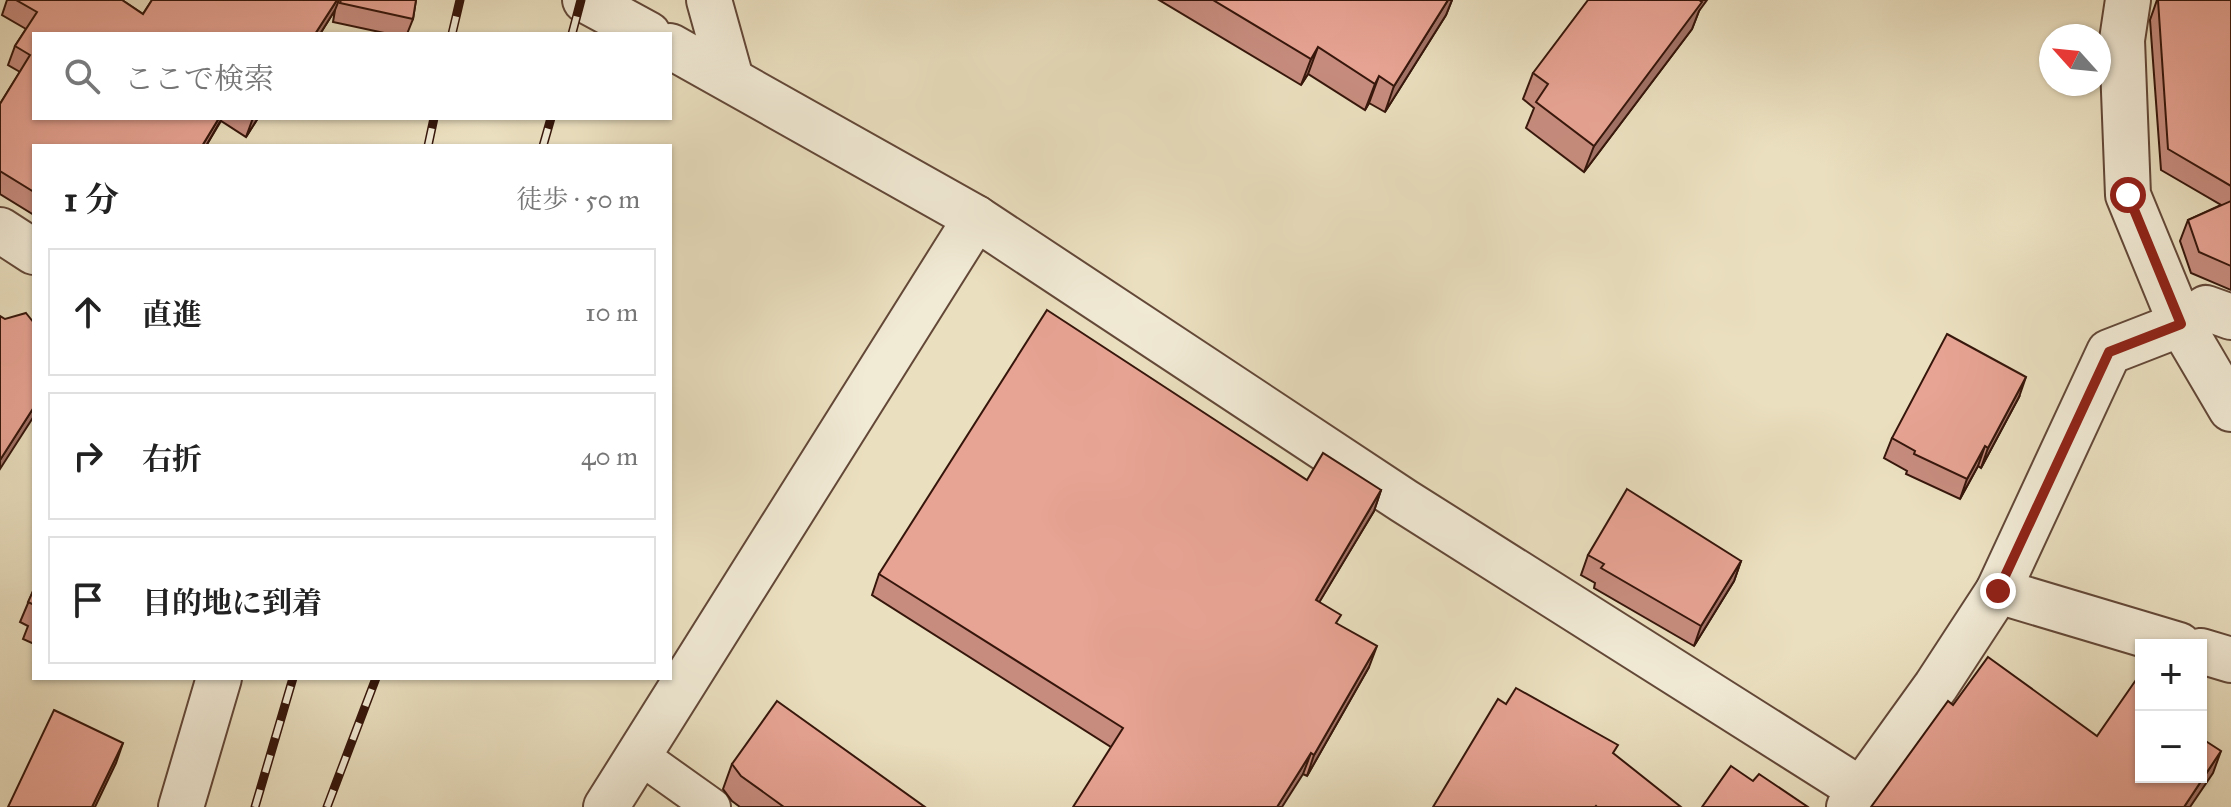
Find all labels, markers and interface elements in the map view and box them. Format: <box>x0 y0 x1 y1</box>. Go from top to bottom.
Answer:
north arrow <box>2039 24 2111 96</box>
search box <box>32 32 672 120</box>
icon: search <box>60 54 104 98</box>
text: ここで検索 <box>124 61 274 97</box>
route start <box>2110 177 2146 213</box>
text: 1 分 <box>64 179 119 220</box>
text: 徒歩 · 50 m <box>516 183 640 215</box>
icon: ahead <box>66 290 110 334</box>
text: 10 m <box>585 296 638 328</box>
text: 直進 <box>142 297 202 333</box>
icon: right <box>66 434 110 478</box>
text: 40 m <box>581 440 638 472</box>
text: 右折 <box>142 441 202 477</box>
route end <box>1980 573 2016 609</box>
icon: arrive <box>66 578 110 622</box>
text: 目的地に到着 <box>142 585 322 621</box>
map controls <box>2135 639 2207 783</box>
button: + <box>2135 639 2207 711</box>
button: − <box>2135 711 2207 783</box>

